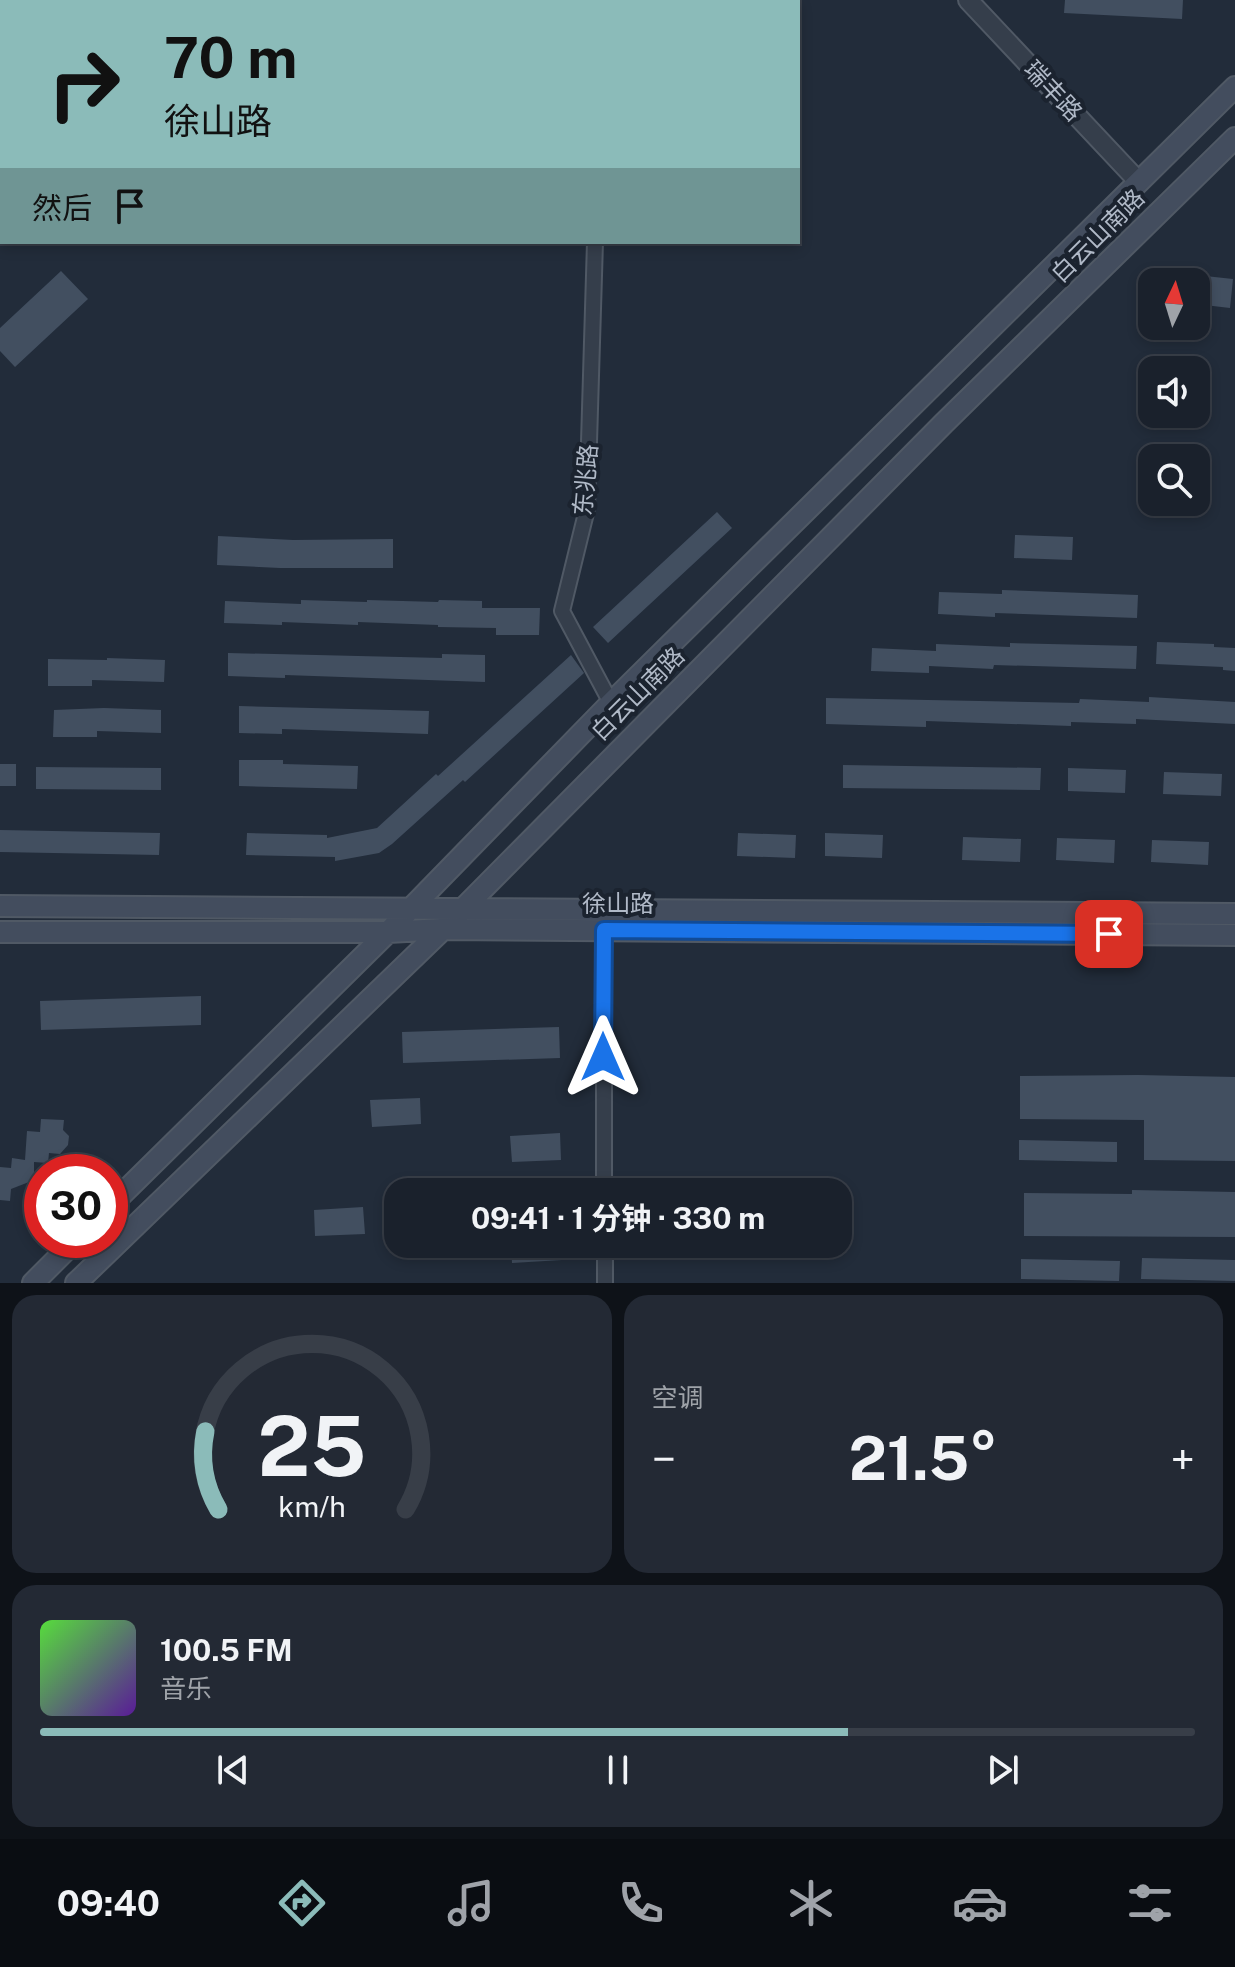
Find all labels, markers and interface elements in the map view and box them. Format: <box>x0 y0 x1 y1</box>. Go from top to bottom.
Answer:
text: 70 m <box>164 25 297 91</box>
icon: right <box>32 32 136 136</box>
street label: 瑞丰路 <box>1019 54 1089 126</box>
text: 徐山路 <box>164 100 272 142</box>
street label: 白云山南路 <box>1045 183 1150 288</box>
icon: arrive <box>108 184 152 228</box>
text: 然后 <box>32 190 92 226</box>
north arrow <box>1138 268 1210 340</box>
map controls <box>1138 268 1210 516</box>
button: sound <box>1138 356 1210 428</box>
street label: 东兆路 <box>568 443 602 517</box>
button: search <box>1138 444 1210 516</box>
street label: 白云山南路 <box>585 641 690 746</box>
street label: 徐山路 <box>582 889 654 917</box>
pin <box>1075 900 1143 968</box>
icon: arrive <box>1087 912 1131 956</box>
position arrow <box>561 1015 645 1099</box>
speed limit sign: 30 <box>24 1154 128 1258</box>
text: 09:41 · 1 分钟 · 330 m <box>471 1200 765 1236</box>
text: 空调 <box>652 1382 704 1413</box>
text: 25 <box>257 1397 366 1495</box>
text: 21.5° <box>849 1423 998 1494</box>
text: − <box>652 1433 676 1485</box>
text: + <box>1171 1433 1195 1485</box>
text: km/h <box>278 1490 345 1523</box>
text: 100.5 FM <box>160 1632 292 1668</box>
text: 音乐 <box>160 1673 212 1704</box>
icon: previous <box>211 1748 255 1792</box>
icon: pause <box>596 1748 640 1792</box>
icon: next <box>981 1748 1025 1792</box>
icon: directions <box>274 1875 330 1931</box>
icon: music <box>443 1875 499 1931</box>
icon: phone <box>613 1875 669 1931</box>
icon: climate <box>783 1875 839 1931</box>
icon: car <box>952 1875 1008 1931</box>
icon: filters <box>1122 1875 1178 1931</box>
text: 09:40 <box>57 1882 160 1924</box>

